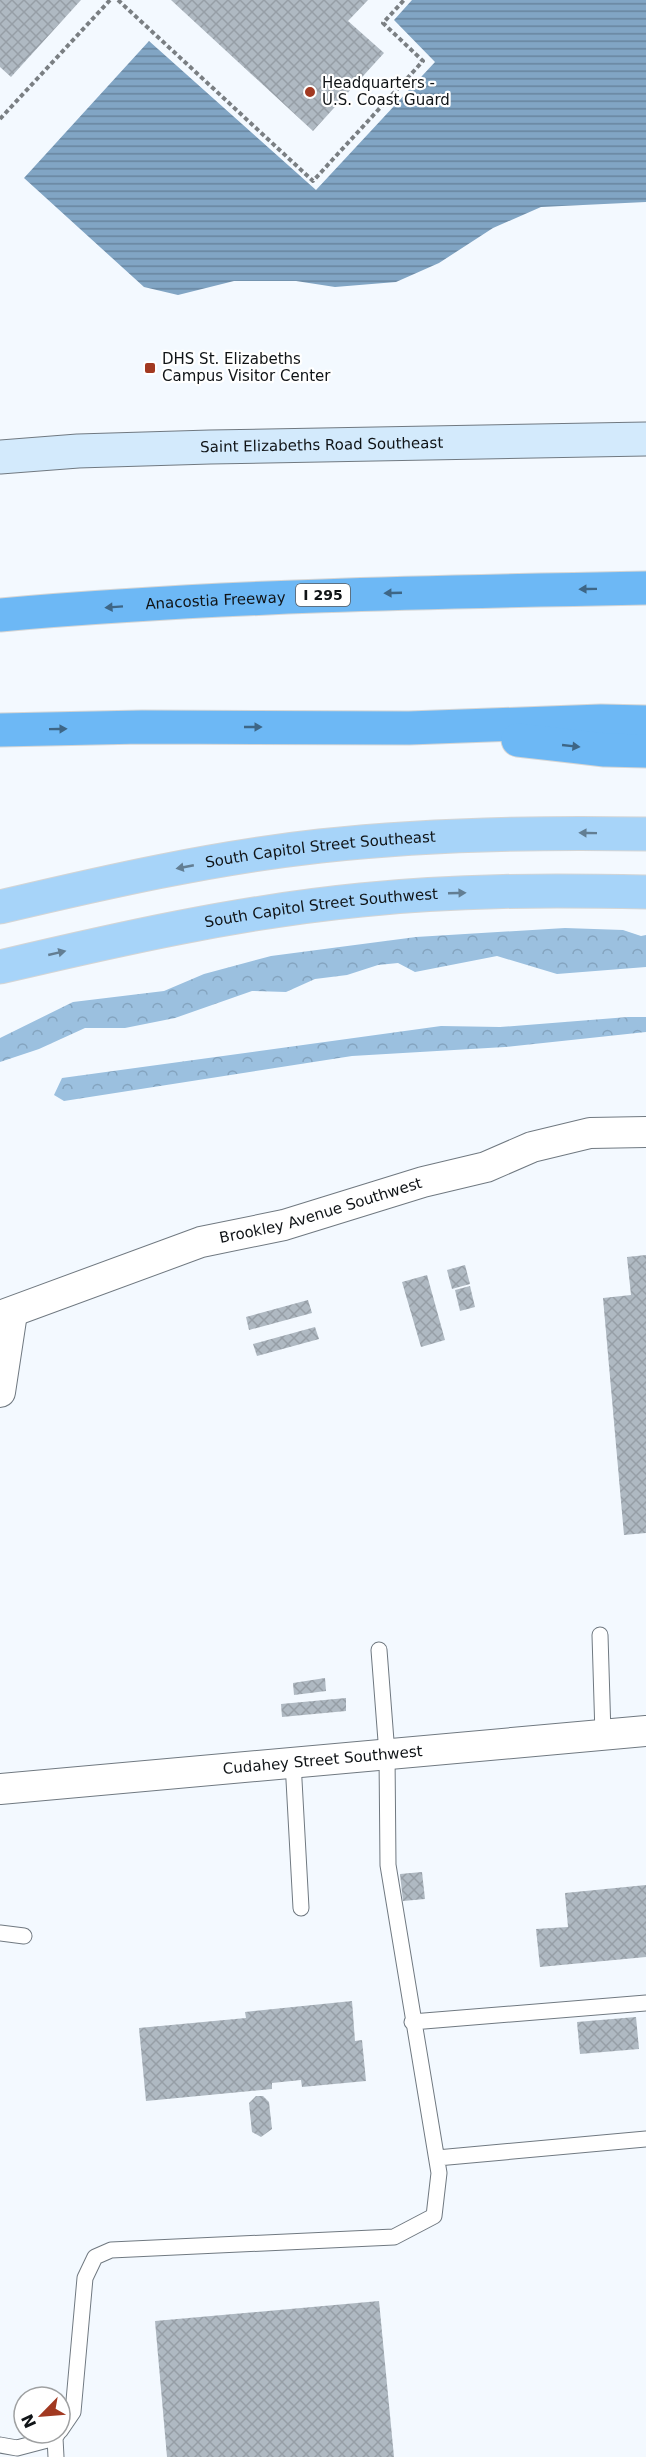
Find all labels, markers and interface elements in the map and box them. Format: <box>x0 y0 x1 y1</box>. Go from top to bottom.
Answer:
place label: Headquarters - U.S. Coast Guard <box>322 74 450 109</box>
marker: Headquarters - U.S. Coast Guard <box>303 85 317 99</box>
place label: DHS St. Elizabeths Campus Visitor Center <box>162 350 331 385</box>
marker: DHS St. Elizabeths Campus Visitor Center <box>143 361 157 375</box>
street label: Saint Elizabeths Road Southeast <box>200 434 443 456</box>
road number: I 295 <box>296 584 350 606</box>
one-way arrow <box>578 584 597 594</box>
street label: Anacostia Freeway <box>145 588 286 613</box>
one-way arrow <box>383 588 402 597</box>
one-way arrow <box>104 602 123 612</box>
one-way arrow <box>244 722 263 732</box>
one-way arrow <box>49 724 68 734</box>
one-way arrow <box>562 742 581 751</box>
street label: South Capitol Street Southeast <box>204 828 436 872</box>
one-way arrow <box>578 829 597 838</box>
one-way arrow <box>175 862 194 871</box>
street label: South Capitol Street Southwest <box>203 885 438 932</box>
one-way arrow <box>447 889 466 898</box>
one-way arrow <box>48 948 66 958</box>
street label: Brookley Avenue Southwest <box>218 1174 424 1247</box>
street label: Cudahey Street Southwest <box>222 1742 423 1778</box>
north arrow <box>12 2385 72 2445</box>
text: N <box>17 2411 40 2431</box>

